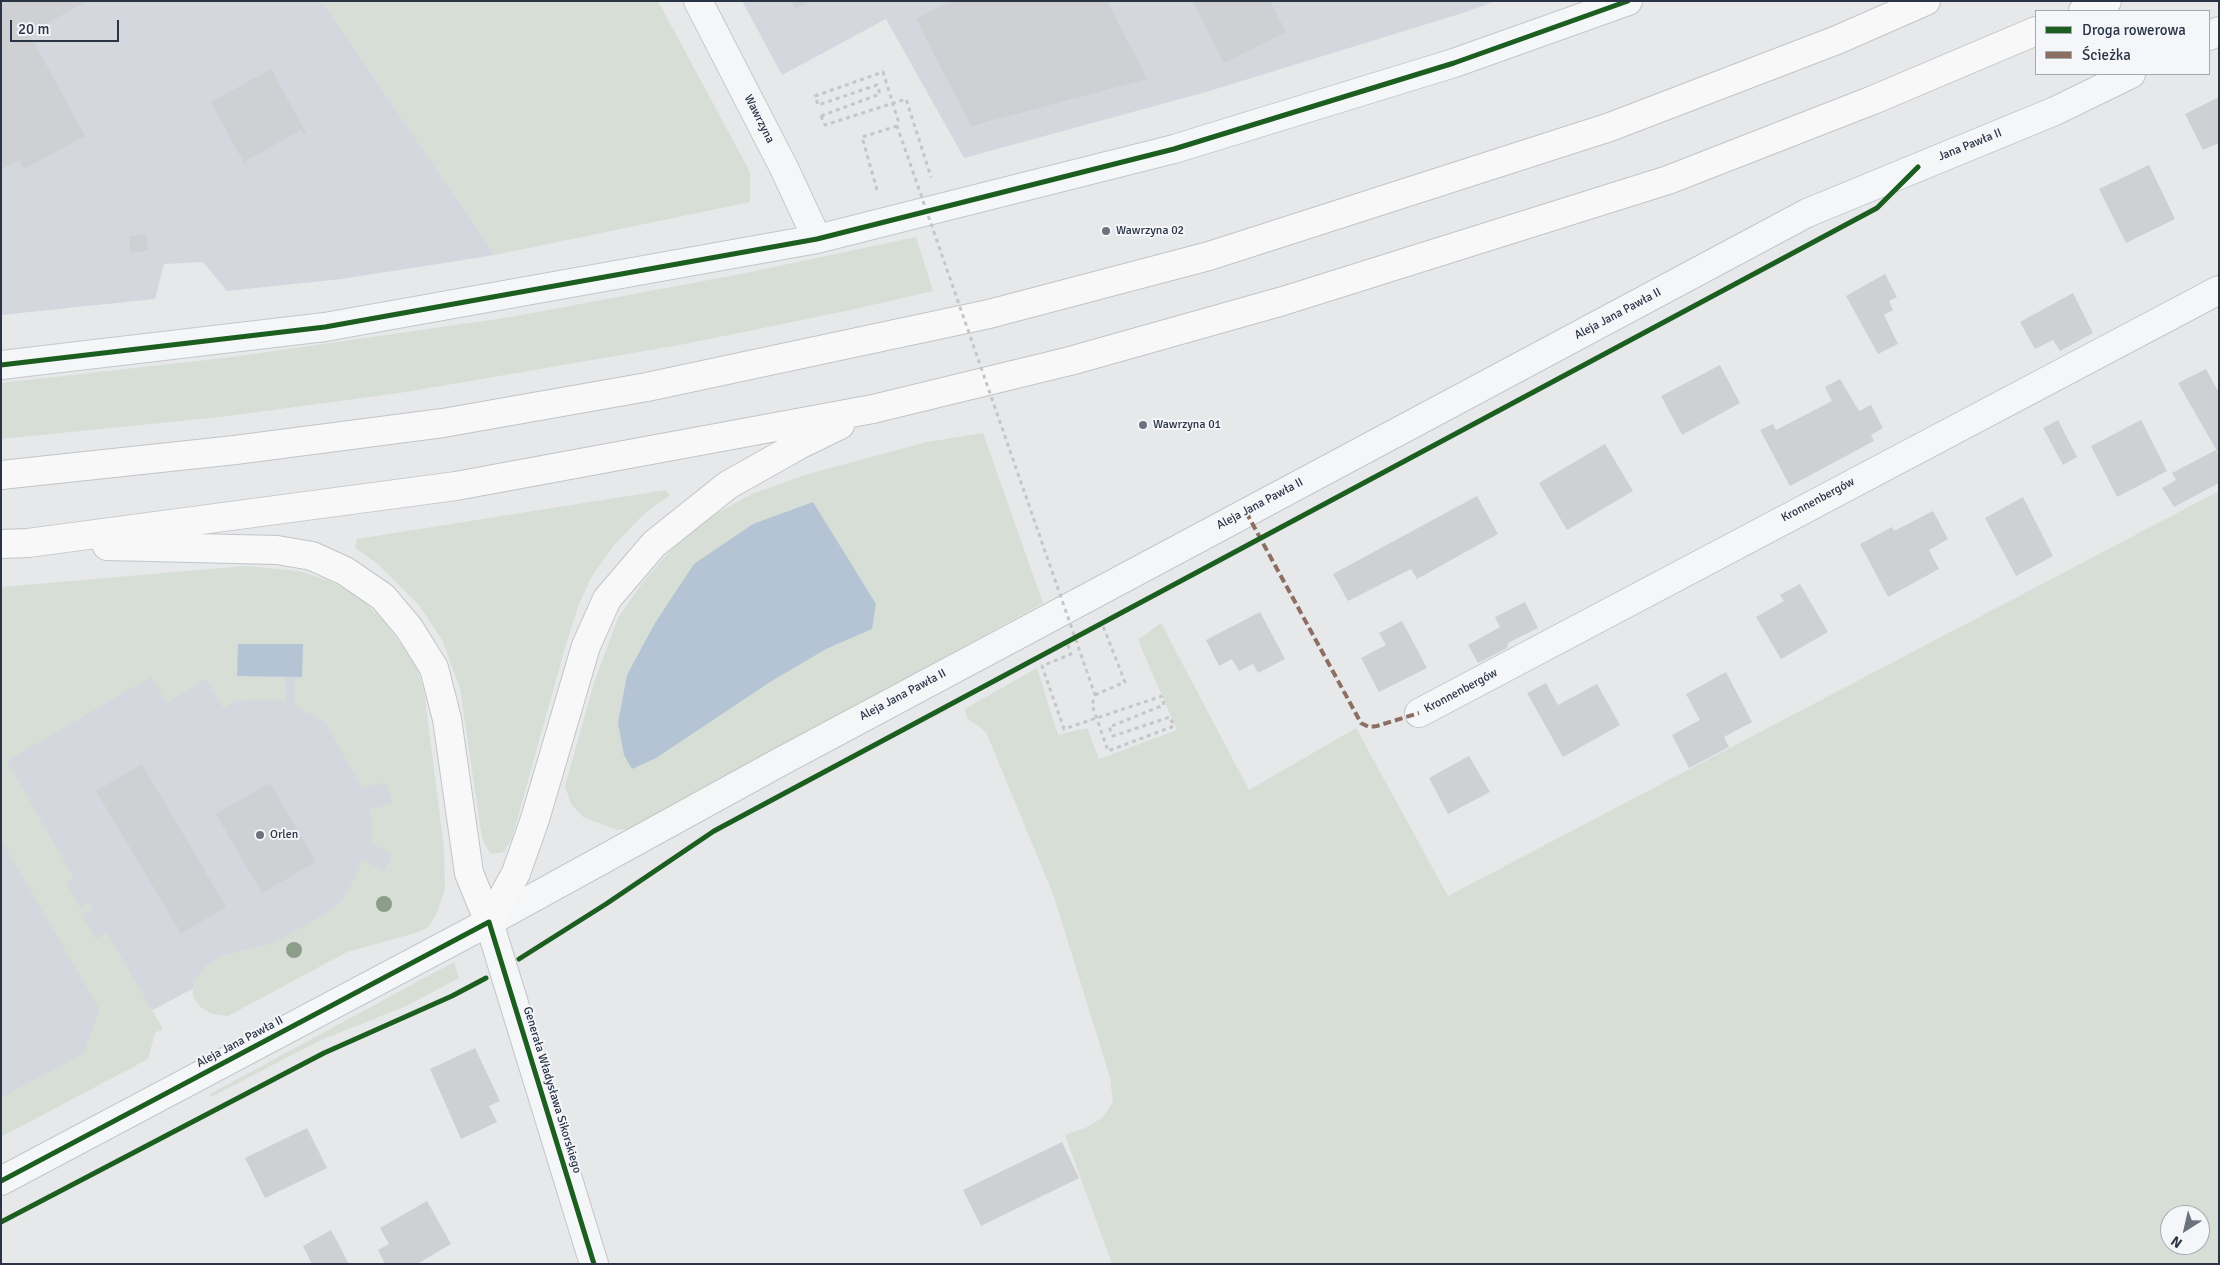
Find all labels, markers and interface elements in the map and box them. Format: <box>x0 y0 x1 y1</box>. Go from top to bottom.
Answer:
scale bar <box>12 10 121 42</box>
legend <box>2035 10 2210 75</box>
text: 20 m <box>18 20 49 38</box>
text: Droga rowerowa <box>2082 21 2186 39</box>
text: Ścieżka <box>2082 46 2131 64</box>
street label: Wawrzyna <box>741 92 777 146</box>
street label: Jana Pawła II <box>1936 126 2004 164</box>
place label: Wawrzyna 02 <box>1116 224 1184 238</box>
marker: Wawrzyna 02 <box>1100 225 1112 237</box>
street label: Aleja Jana Pawła II <box>1572 285 1664 343</box>
place label: Wawrzyna 01 <box>1153 418 1221 432</box>
marker: Wawrzyna 01 <box>1137 419 1149 431</box>
street label: Aleja Jana Pawła II <box>1214 475 1306 533</box>
street label: Kronnenbergów <box>1779 475 1857 525</box>
street label: Aleja Jana Pawła II <box>857 666 949 724</box>
street label: Kronnenbergów <box>1422 666 1500 716</box>
place label: Orlen <box>270 828 298 842</box>
marker: Orlen <box>254 829 266 841</box>
street label: Generała Władysława Sikorskiego <box>520 1005 584 1175</box>
street label: Aleja Jana Pawła II <box>194 1013 286 1071</box>
north arrow <box>2160 1205 2210 1255</box>
text: N <box>2168 1232 2186 1252</box>

